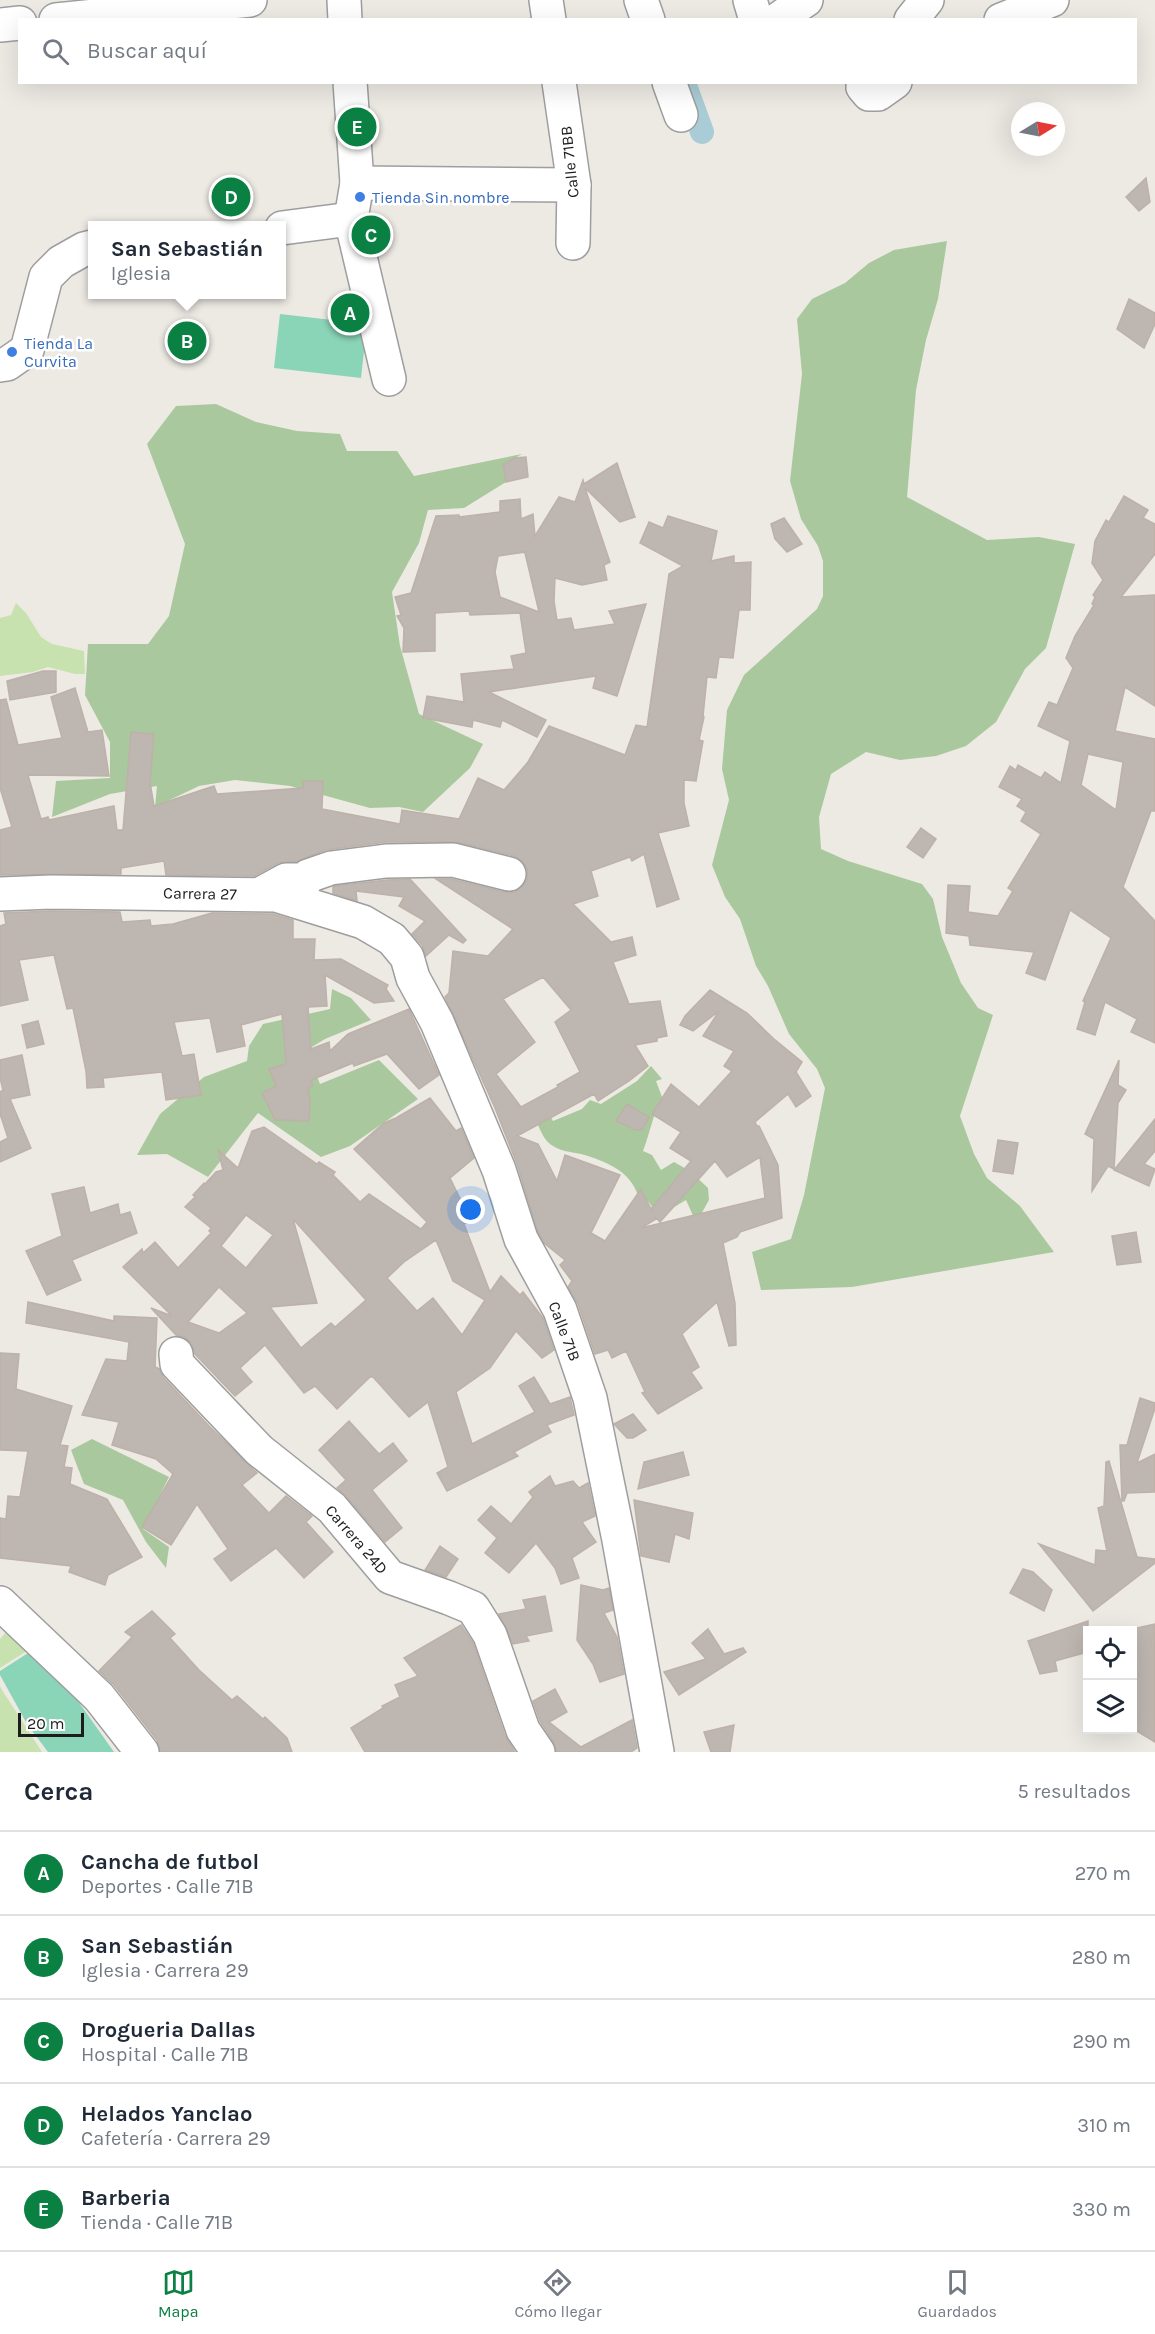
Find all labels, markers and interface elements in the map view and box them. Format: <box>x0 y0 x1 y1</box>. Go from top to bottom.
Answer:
search box <box>18 18 1137 84</box>
icon: search <box>39 35 72 68</box>
text: Buscar aquí <box>87 38 207 64</box>
north arrow <box>1011 102 1065 156</box>
pin: E <box>338 104 376 150</box>
street label: Calle 71BB <box>556 125 583 199</box>
pin: D <box>212 174 250 220</box>
place label: Tienda Sin nombre <box>372 188 509 207</box>
marker: Tienda Sin nombre <box>353 190 367 204</box>
pin: C <box>352 212 391 258</box>
popup <box>88 221 286 299</box>
text: San Sebastián <box>111 236 263 262</box>
text: Iglesia <box>111 262 171 285</box>
pin: A <box>330 290 370 336</box>
pin: B <box>168 318 207 364</box>
place label: Tienda La Curvita <box>24 334 93 371</box>
marker: Tienda La Curvita <box>5 345 19 359</box>
street label: Carrera 27 <box>163 883 237 904</box>
your location <box>456 1195 485 1224</box>
street label: Calle 71B <box>544 1299 585 1364</box>
street label: Carrera 24D <box>321 1501 392 1578</box>
map controls <box>1083 1626 1137 1734</box>
button: locate <box>1083 1626 1137 1680</box>
button: layers <box>1083 1680 1137 1734</box>
scale bar <box>18 1710 84 1738</box>
text: 20 m <box>27 1714 65 1733</box>
text: Cerca <box>24 1776 93 1807</box>
text: 5 resultados <box>1017 1780 1131 1803</box>
text: Cancha de futbol <box>81 1849 259 1875</box>
text: A <box>37 1862 50 1885</box>
text: 270 m <box>1075 1862 1131 1885</box>
text: Deportes · Calle 71B <box>81 1875 254 1898</box>
text: San Sebastián <box>81 1933 233 1959</box>
text: B <box>37 1946 50 1969</box>
text: 280 m <box>1072 1946 1131 1969</box>
text: Iglesia · Carrera 29 <box>81 1959 249 1982</box>
text: Drogueria Dallas <box>81 2017 256 2043</box>
text: C <box>37 2030 50 2053</box>
text: 290 m <box>1072 2030 1131 2053</box>
text: Hospital · Calle 71B <box>81 2043 249 2066</box>
text: Helados Yanclao <box>81 2101 252 2127</box>
text: D <box>37 2114 50 2137</box>
text: 310 m <box>1077 2114 1131 2137</box>
text: Cafetería · Carrera 29 <box>81 2127 271 2150</box>
text: Barberia <box>81 2185 171 2211</box>
text: E <box>38 2198 49 2221</box>
text: 330 m <box>1072 2198 1131 2221</box>
text: Tienda · Calle 71B <box>81 2211 233 2234</box>
tab: Mapa <box>158 2266 199 2321</box>
tab: Cómo llegar <box>515 2266 601 2321</box>
tab: Guardados <box>917 2266 997 2321</box>

